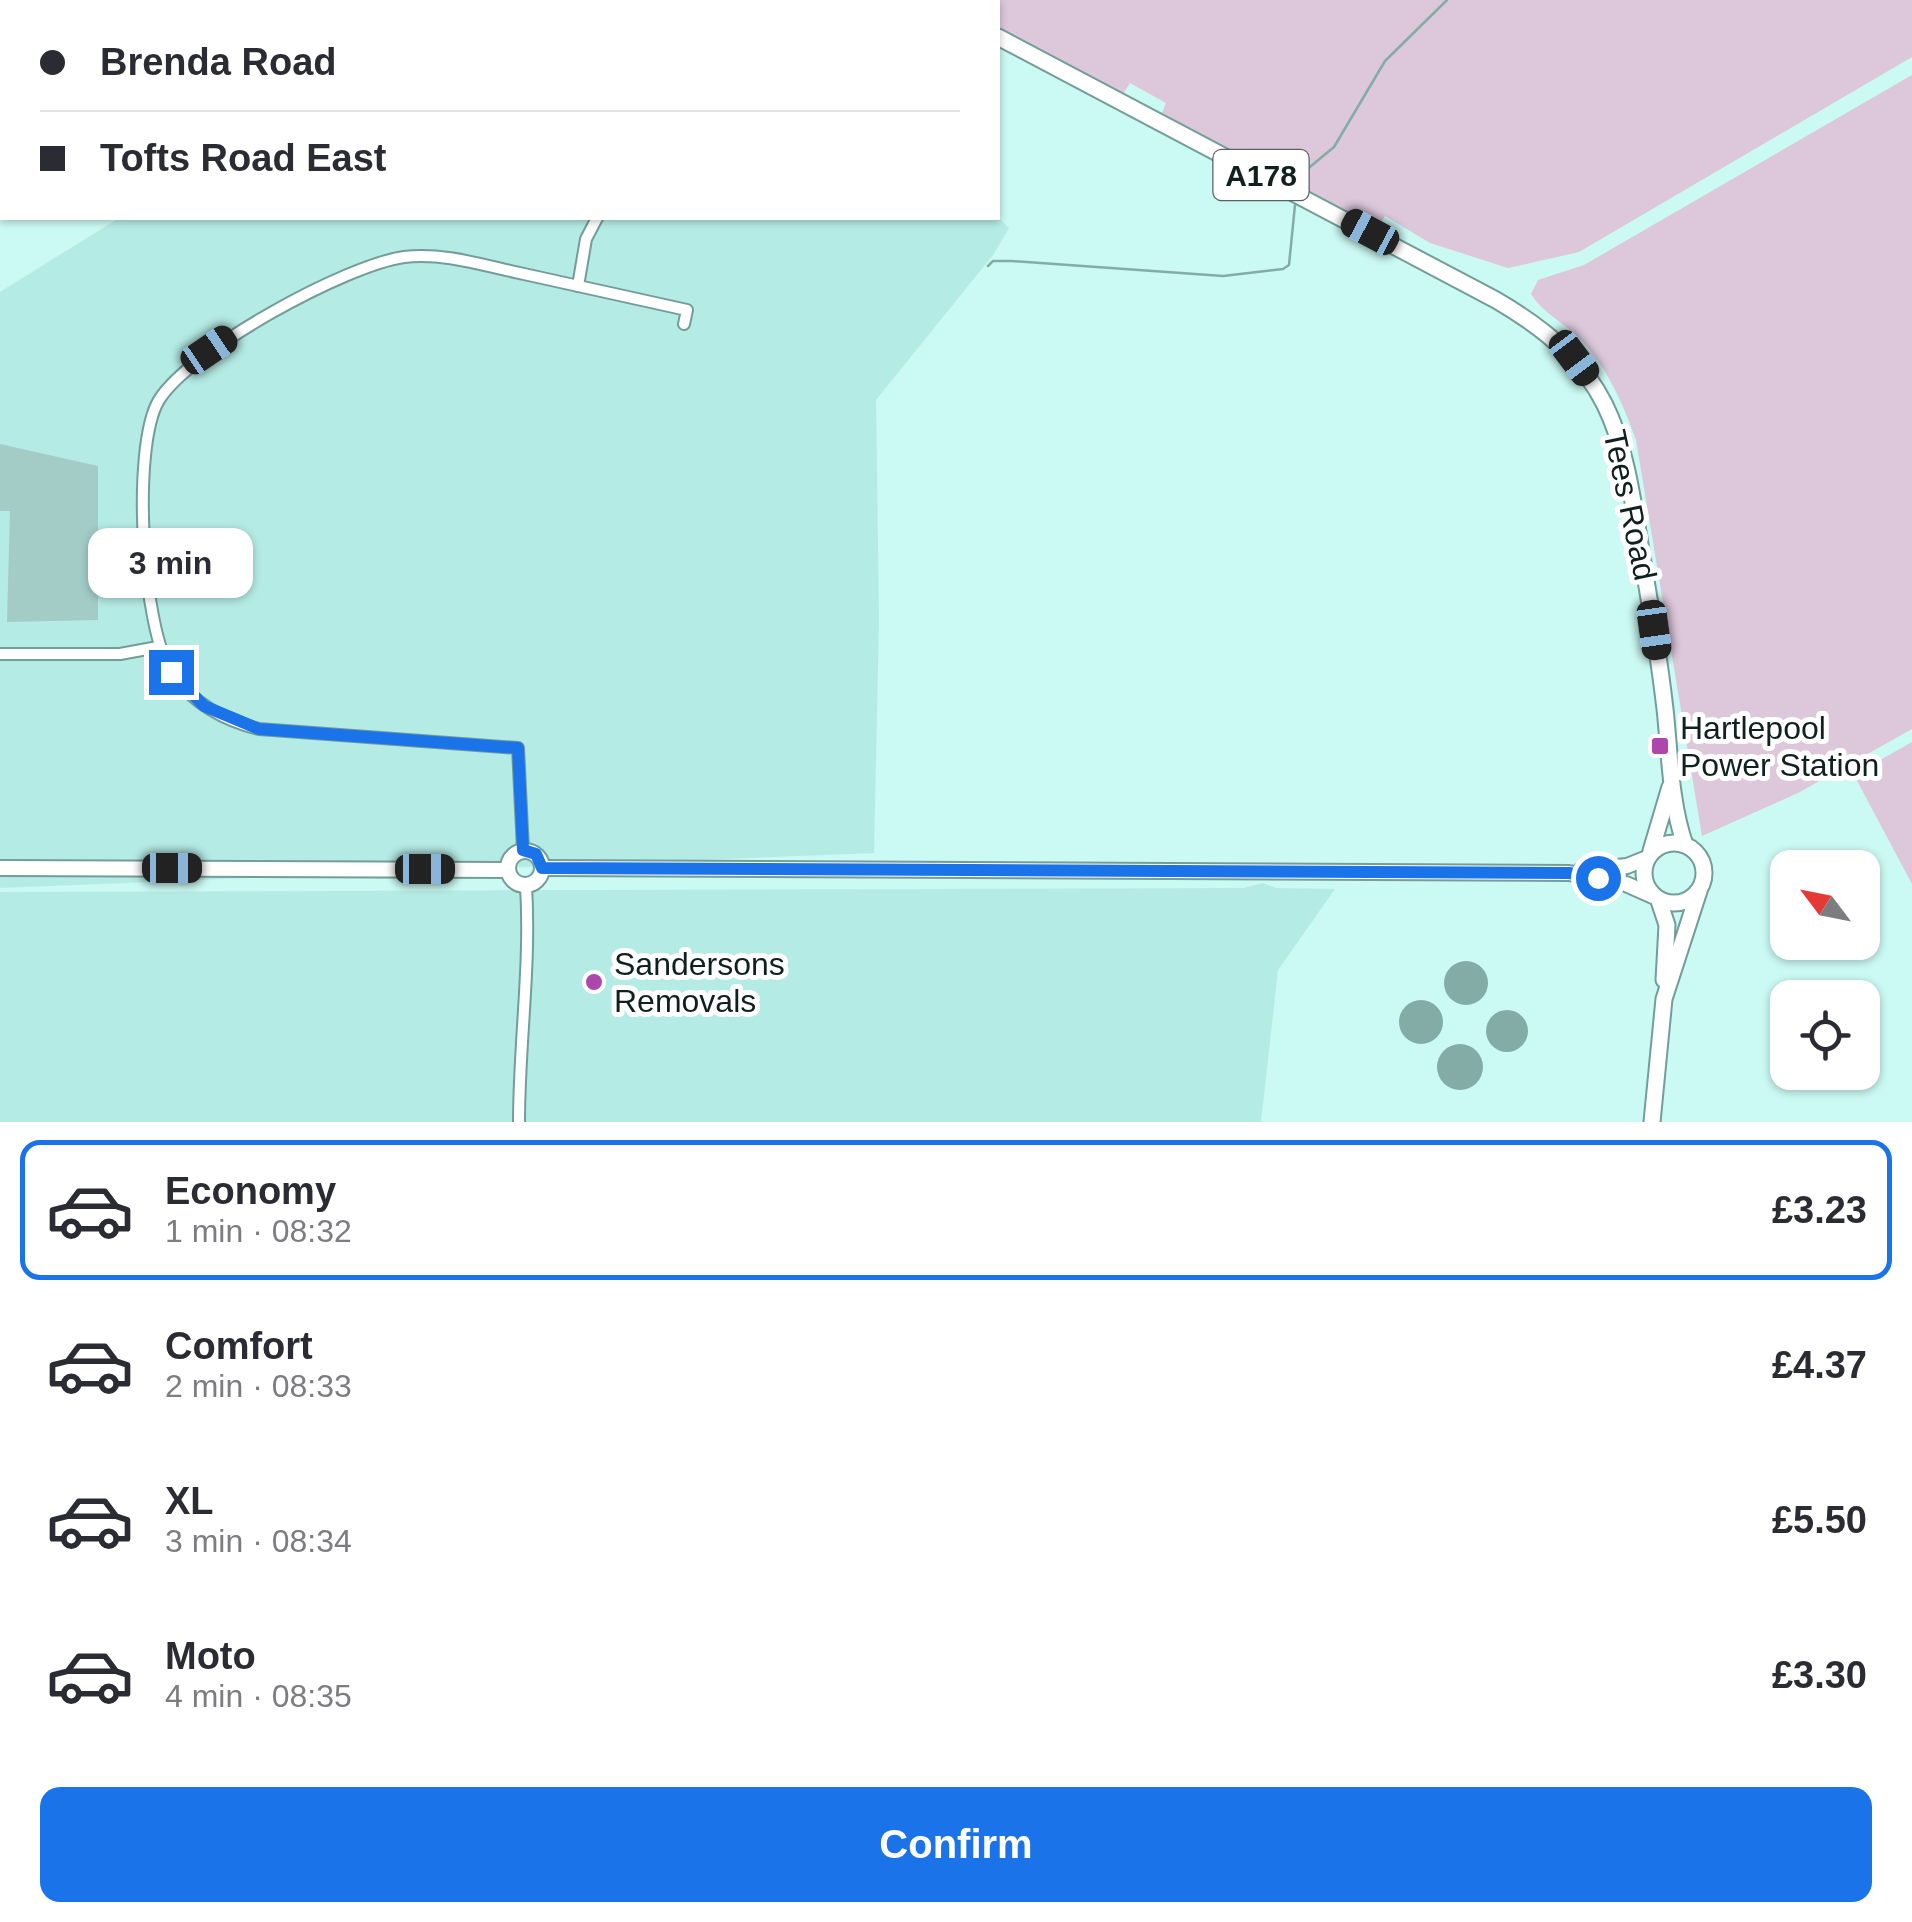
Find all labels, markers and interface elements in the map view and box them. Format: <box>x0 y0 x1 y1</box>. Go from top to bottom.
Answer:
text: Brenda Road <box>100 41 336 83</box>
text: Tofts Road East <box>100 137 386 179</box>
road number: A178 <box>1214 150 1308 200</box>
car <box>1336 205 1404 259</box>
car <box>176 321 242 379</box>
car <box>1544 325 1604 391</box>
street label: Tees Road <box>1596 426 1664 584</box>
callout: 3 min <box>89 527 254 597</box>
text: 3 min <box>129 545 212 581</box>
car <box>1635 598 1673 662</box>
route end <box>149 650 194 695</box>
place label: Hartlepool Power Station <box>1680 710 1879 783</box>
marker: Hartlepool Power Station <box>1649 735 1671 757</box>
north arrow <box>1770 850 1880 960</box>
map controls <box>1770 850 1880 1090</box>
car <box>142 853 202 883</box>
car <box>395 854 455 884</box>
route start <box>1576 856 1621 901</box>
place label: Sandersons Removals <box>614 946 785 1019</box>
marker: Sandersons Removals <box>583 971 605 993</box>
button: locate <box>1770 980 1880 1090</box>
icon: car <box>45 1165 135 1255</box>
text: Economy <box>165 1170 336 1212</box>
text: £3.23 <box>1772 1189 1867 1231</box>
text: 1 min · 08:32 <box>165 1213 352 1249</box>
icon: car <box>45 1320 135 1410</box>
text: Comfort <box>165 1325 313 1367</box>
text: £4.37 <box>1772 1344 1867 1386</box>
text: 2 min · 08:33 <box>165 1368 352 1404</box>
icon: car <box>45 1475 135 1565</box>
text: XL <box>165 1480 214 1522</box>
text: £5.50 <box>1772 1499 1867 1541</box>
text: 3 min · 08:34 <box>165 1523 352 1559</box>
icon: car <box>45 1630 135 1720</box>
text: Moto <box>165 1635 256 1677</box>
text: £3.30 <box>1772 1654 1867 1696</box>
text: 4 min · 08:35 <box>165 1678 352 1714</box>
button: Confirm <box>40 1787 1872 1902</box>

